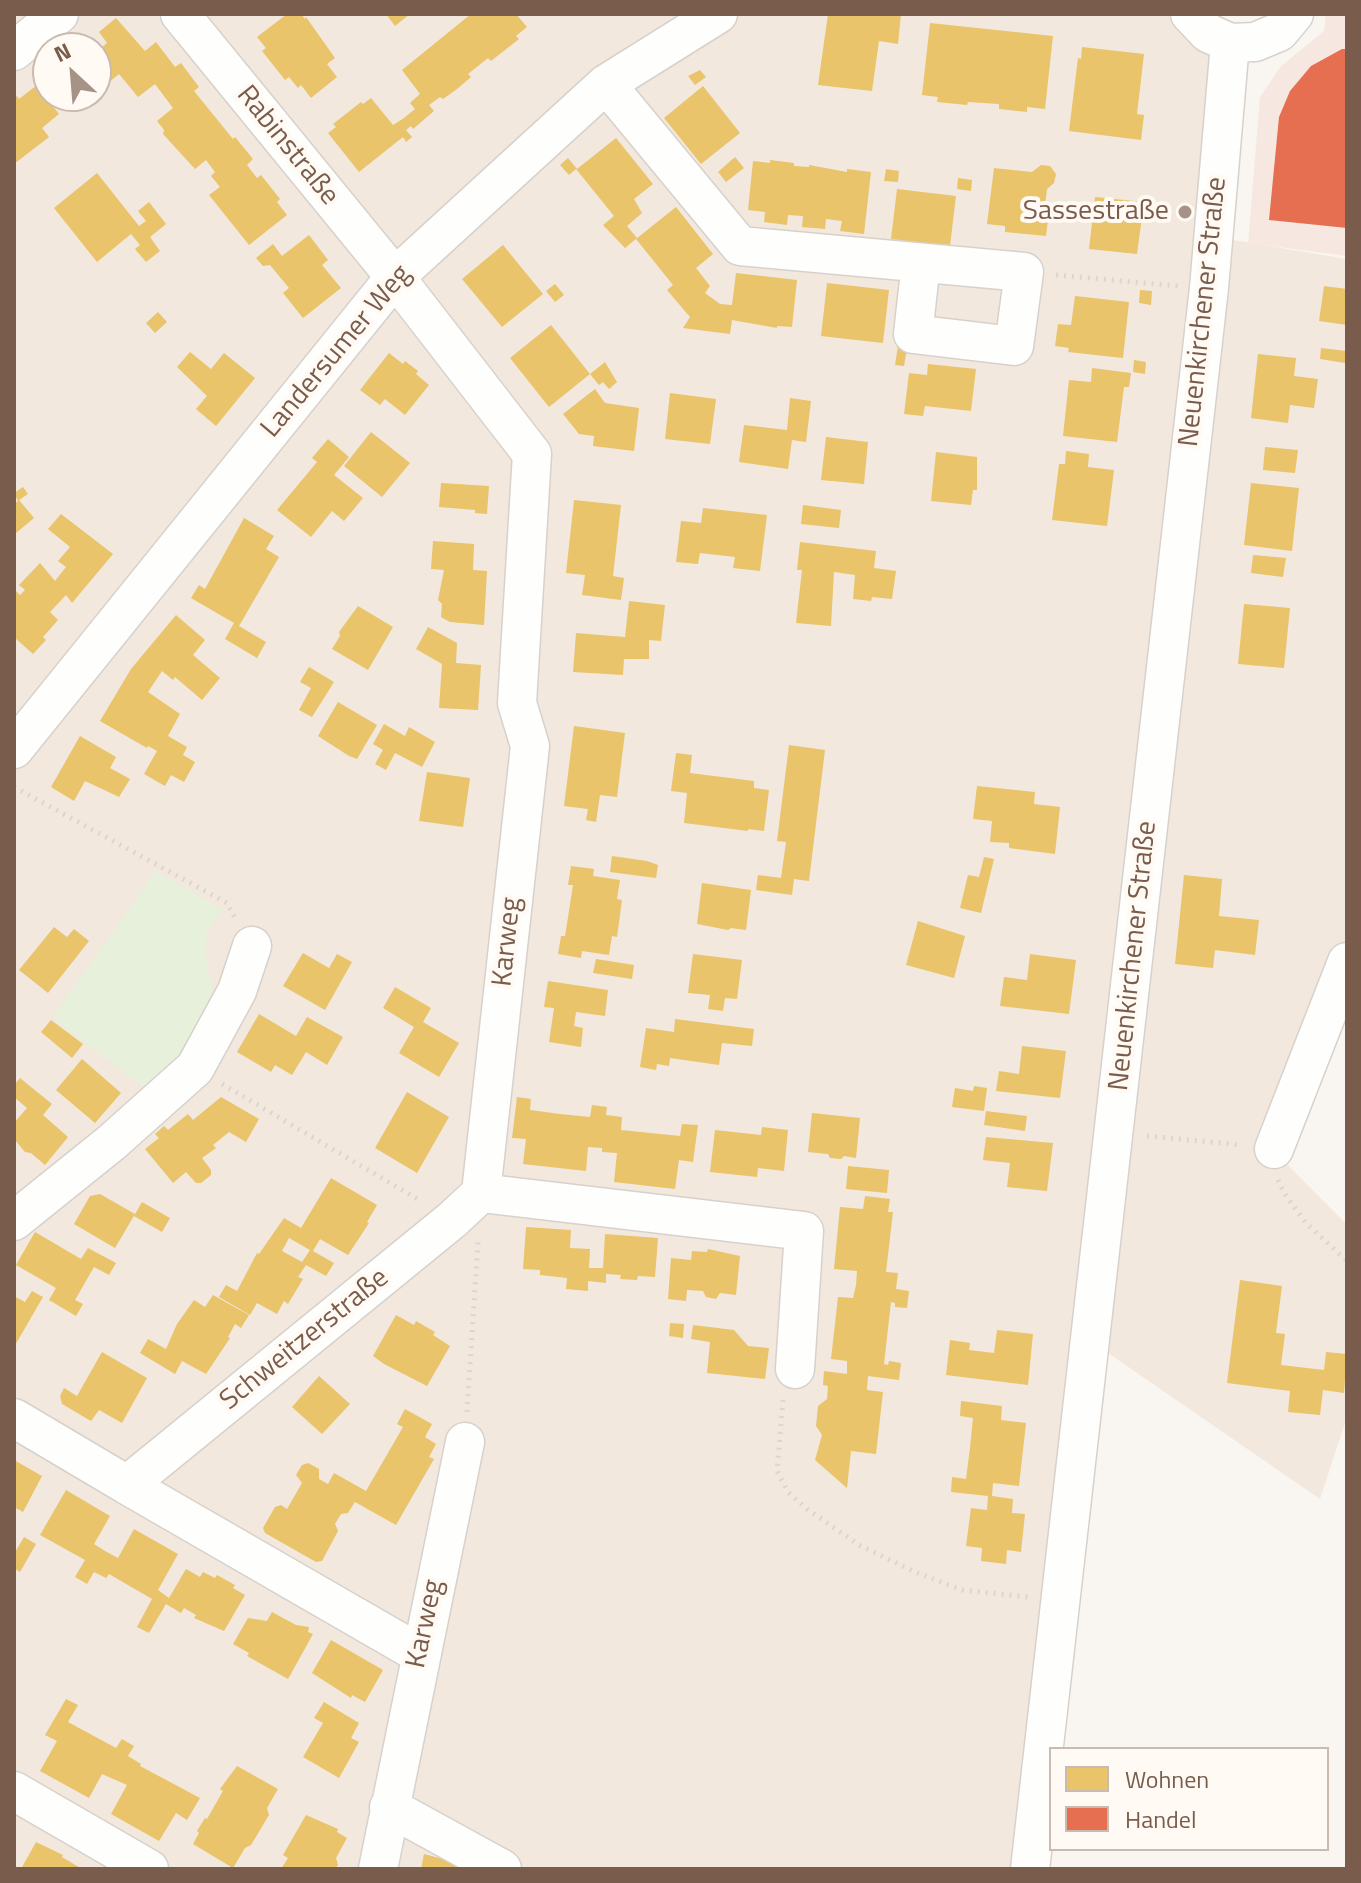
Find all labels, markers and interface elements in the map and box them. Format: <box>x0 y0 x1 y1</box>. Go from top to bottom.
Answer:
north arrow <box>32 32 112 112</box>
text: N <box>48 34 77 71</box>
street label: Rabinstraße <box>229 79 345 213</box>
street label: Neuenkirchener Straße <box>1173 175 1235 449</box>
place label: Sassestraße <box>1023 195 1169 229</box>
marker: Sassestraße <box>1176 203 1194 221</box>
street label: Landersumer Weg <box>255 259 419 445</box>
street label: Neuenkirchener Straße <box>1103 819 1165 1093</box>
street label: Karweg <box>487 896 529 988</box>
street label: Schweitzerstraße <box>214 1262 396 1418</box>
street label: Karweg <box>400 1577 452 1671</box>
legend <box>1049 1747 1329 1851</box>
text: Wohnen <box>1125 1761 1209 1797</box>
text: Handel <box>1125 1801 1196 1837</box>

